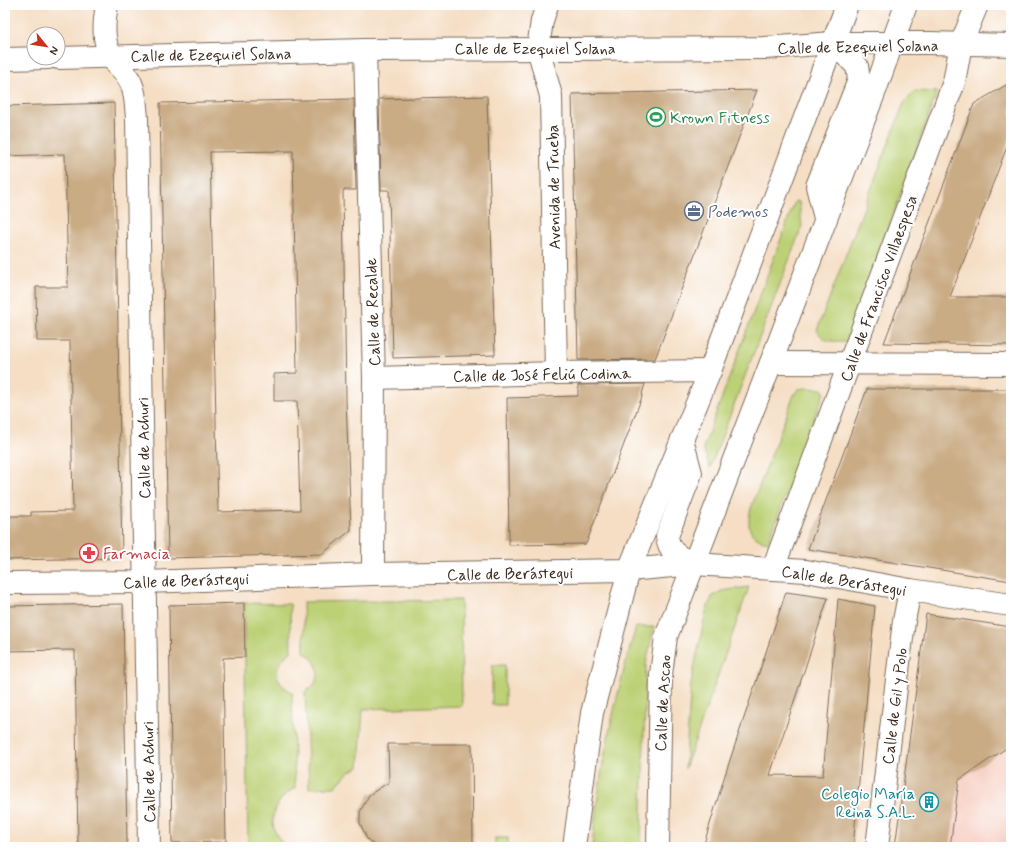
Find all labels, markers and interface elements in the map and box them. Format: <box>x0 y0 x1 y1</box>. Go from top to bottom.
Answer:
north arrow <box>26 26 66 66</box>
street label: Calle de Ezequiel Solana <box>777 36 939 59</box>
street label: Calle de Ezequiel Solana <box>454 39 616 60</box>
text: N <box>46 44 62 57</box>
street label: Calle de Ezequiel Solana <box>130 44 292 67</box>
sports icon: Krown Fitness <box>645 106 667 128</box>
place label: Krown Fitness <box>670 108 770 129</box>
street label: Avenida de Trueba <box>543 124 566 250</box>
street label: Calle de Francisco Villaespesa <box>836 192 923 385</box>
office icon: Podemos <box>683 200 705 222</box>
place label: Podemos <box>708 202 768 223</box>
street label: Calle de Recalde <box>361 257 386 367</box>
street label: Calle de José Feliú Codina <box>453 363 632 388</box>
street label: Calle de Achuri <box>133 397 156 499</box>
pharmacy icon: Farmacia <box>78 542 100 564</box>
place label: Farmacia <box>103 544 170 565</box>
street label: Calle de Berástegui <box>780 561 908 602</box>
street label: Calle de Berástegui <box>447 563 574 586</box>
street label: Calle de Berástegui <box>123 569 250 594</box>
street label: Calle de Gil y Polo <box>878 647 913 766</box>
street label: Calle de Ascao <box>650 654 677 752</box>
street label: Calle de Achuri <box>138 721 161 823</box>
place label: Colegio María Reina S.A.L. <box>821 784 915 823</box>
building icon: Colegio María Reina S.A.L. <box>918 791 940 813</box>

